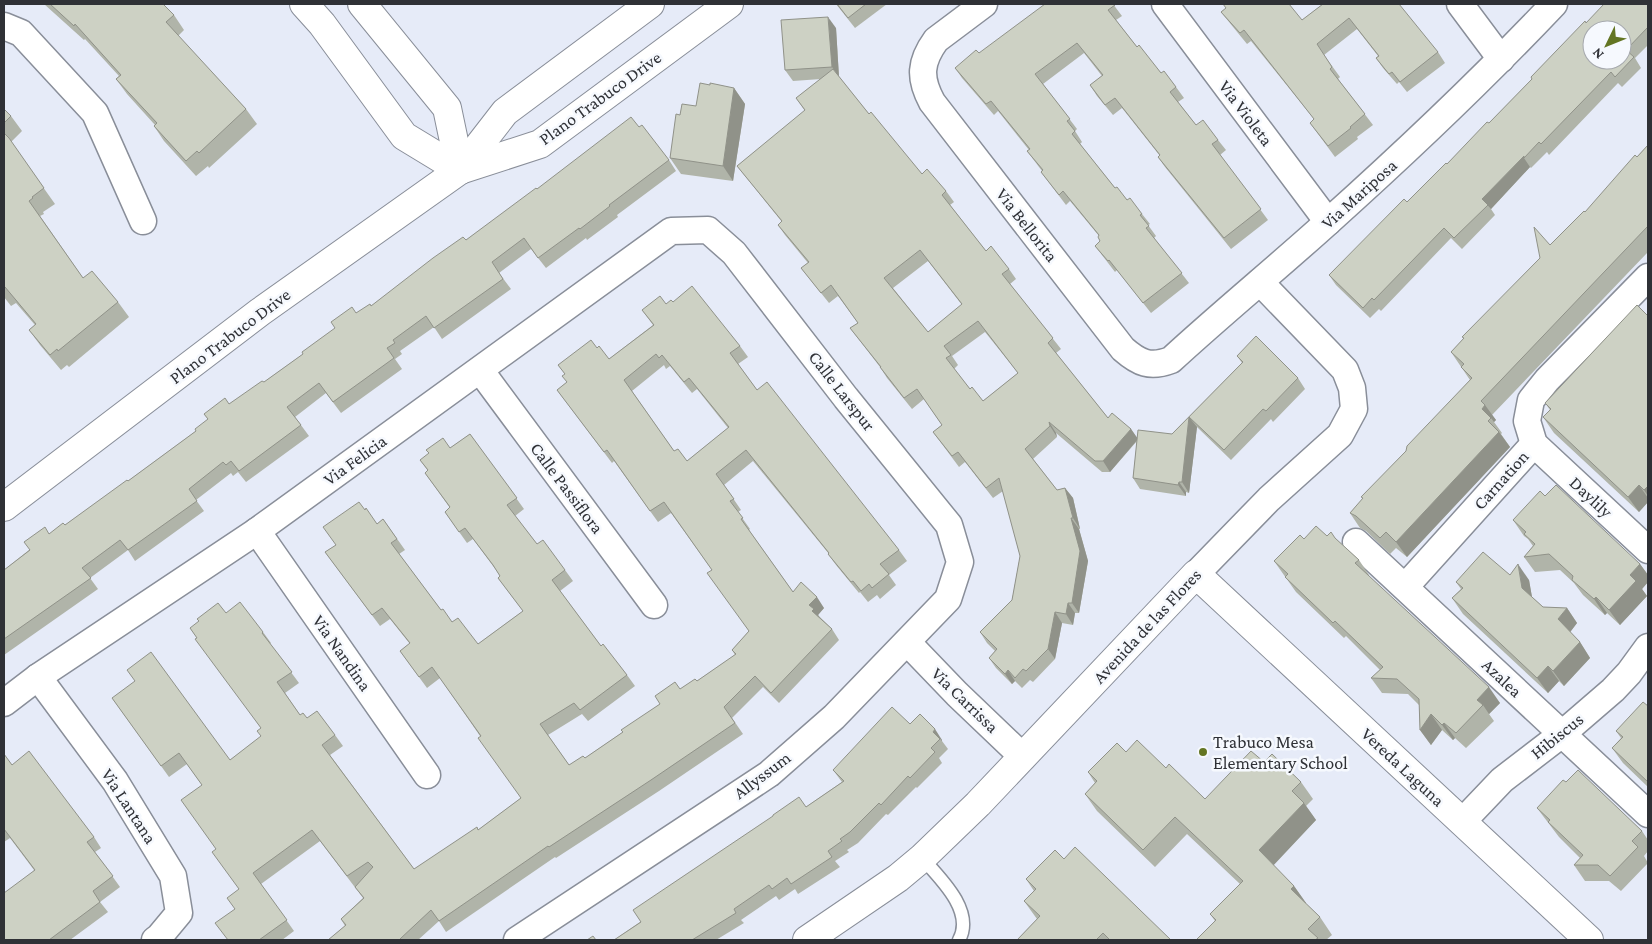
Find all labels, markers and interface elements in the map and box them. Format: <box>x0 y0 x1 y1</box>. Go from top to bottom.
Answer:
north arrow <box>1582 20 1632 70</box>
text: N <box>1588 45 1607 63</box>
street label: Plano Trabuco Drive <box>535 47 665 149</box>
street label: Via Violeta <box>1215 76 1277 150</box>
street label: Via Mariposa <box>1317 155 1401 233</box>
street label: Via Bellorita <box>992 184 1062 266</box>
street label: Plano Trabuco Drive <box>166 284 294 388</box>
street label: Calle Larspur <box>805 347 880 435</box>
street label: Via Felicia <box>320 431 390 489</box>
street label: Calle Passiflora <box>526 439 608 537</box>
street label: Carnation <box>1469 446 1533 514</box>
street label: Daylily <box>1566 472 1617 522</box>
street label: Avenida de las Flores <box>1089 565 1205 687</box>
street label: Via Nandina <box>308 611 376 695</box>
street label: Azalea <box>1478 655 1526 701</box>
street label: Via Carrissa <box>927 663 1003 737</box>
street label: Hibiscus <box>1527 709 1587 763</box>
street label: Vereda Laguna <box>1357 724 1449 810</box>
place label: Trabuco Mesa Elementary School <box>1213 732 1348 773</box>
marker: Trabuco Mesa Elementary School <box>1197 746 1209 758</box>
street label: Allyssum <box>730 747 795 803</box>
street label: Via Lantana <box>97 765 161 847</box>

